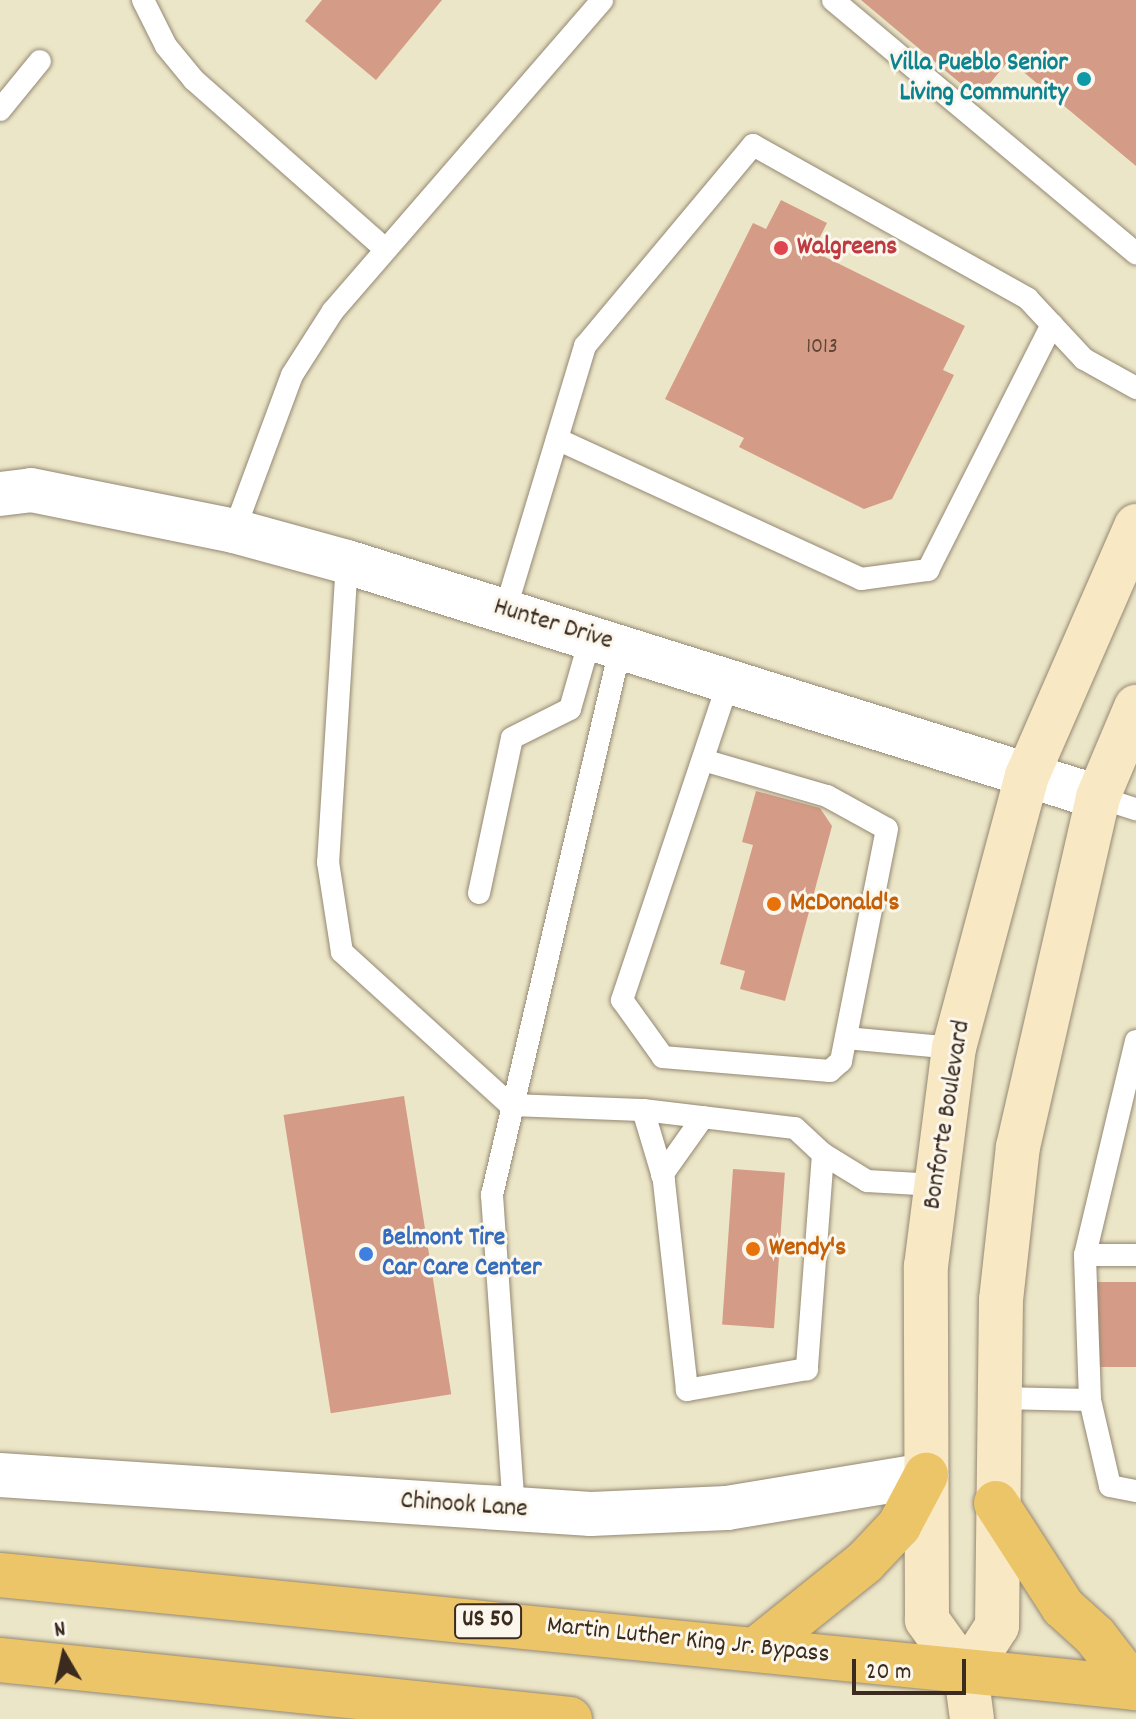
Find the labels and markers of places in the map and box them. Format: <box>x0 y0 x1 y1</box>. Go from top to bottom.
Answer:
place label: Villa Pueblo Senior Living Community <box>890 48 1068 110</box>
marker: Villa Pueblo Senior Living Community <box>1075 70 1093 88</box>
place label: Walgreens <box>797 232 897 264</box>
marker: Walgreens <box>772 239 790 257</box>
place label: McDonald's <box>790 888 899 920</box>
marker: McDonald's <box>765 895 783 913</box>
place label: Belmont Tire Car Care Center <box>382 1223 542 1284</box>
place label: Wendy's <box>769 1233 846 1265</box>
marker: Wendy's <box>744 1240 762 1258</box>
marker: Belmont Tire Car Care Center <box>357 1245 375 1263</box>

